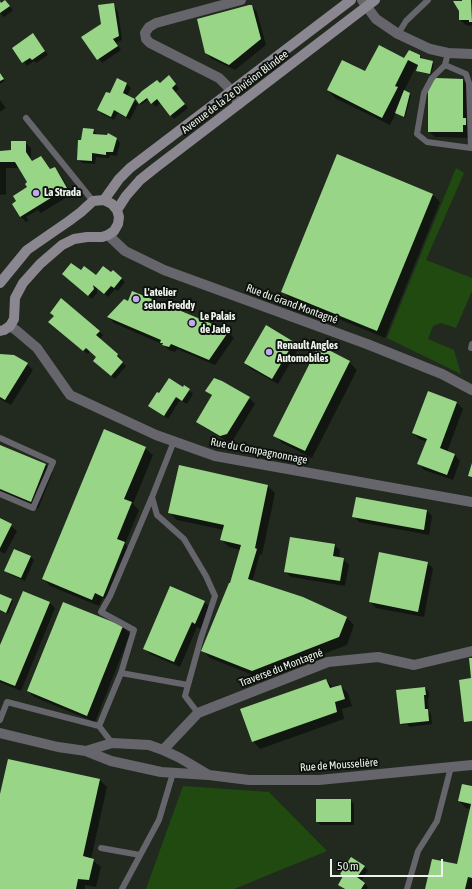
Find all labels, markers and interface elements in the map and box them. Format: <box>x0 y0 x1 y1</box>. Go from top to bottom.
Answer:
street label: Avenue de la 2e Division Blindee <box>179 48 291 136</box>
place label: La Strada <box>44 186 81 200</box>
marker: La Strada <box>31 188 41 198</box>
street label: Rue du Grand Montagné <box>244 281 340 327</box>
place label: L'atelier selon Freddy <box>144 286 195 312</box>
marker: L'atelier selon Freddy <box>131 294 141 304</box>
place label: Le Palais de Jade <box>200 310 235 336</box>
marker: Le Palais de Jade <box>187 318 197 328</box>
place label: Renault Angles Automobiles <box>277 339 338 365</box>
marker: Renault Angles Automobiles <box>264 347 274 357</box>
street label: Rue du Compagnonnage <box>210 435 308 467</box>
street label: Traverse du Montagné <box>237 646 325 690</box>
street label: Rue de Mousselière <box>299 756 379 774</box>
scale bar <box>332 851 445 877</box>
text: 50 m <box>337 859 359 873</box>

